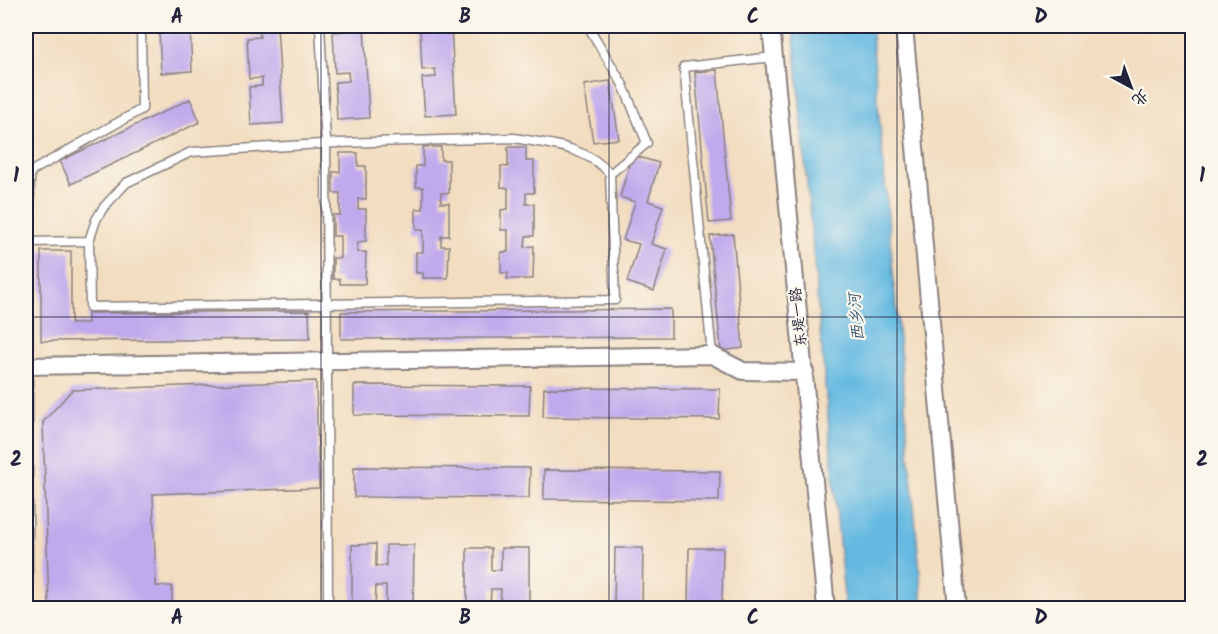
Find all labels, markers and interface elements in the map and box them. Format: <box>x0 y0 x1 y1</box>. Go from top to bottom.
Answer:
text: A <box>171 2 183 34</box>
text: B <box>459 2 471 34</box>
text: C <box>747 2 759 34</box>
text: D <box>1034 2 1048 34</box>
north arrow <box>1101 57 1161 117</box>
text: 北 <box>1126 83 1154 112</box>
text: 1 <box>13 161 19 193</box>
text: 1 <box>1199 161 1205 193</box>
street label: 东堤一路 <box>784 286 814 348</box>
water label: 西乡河 <box>842 289 872 342</box>
text: 2 <box>10 445 22 477</box>
text: 2 <box>1196 445 1208 477</box>
text: A <box>171 603 183 634</box>
text: B <box>459 603 471 634</box>
text: C <box>747 603 759 634</box>
text: D <box>1034 603 1048 634</box>

